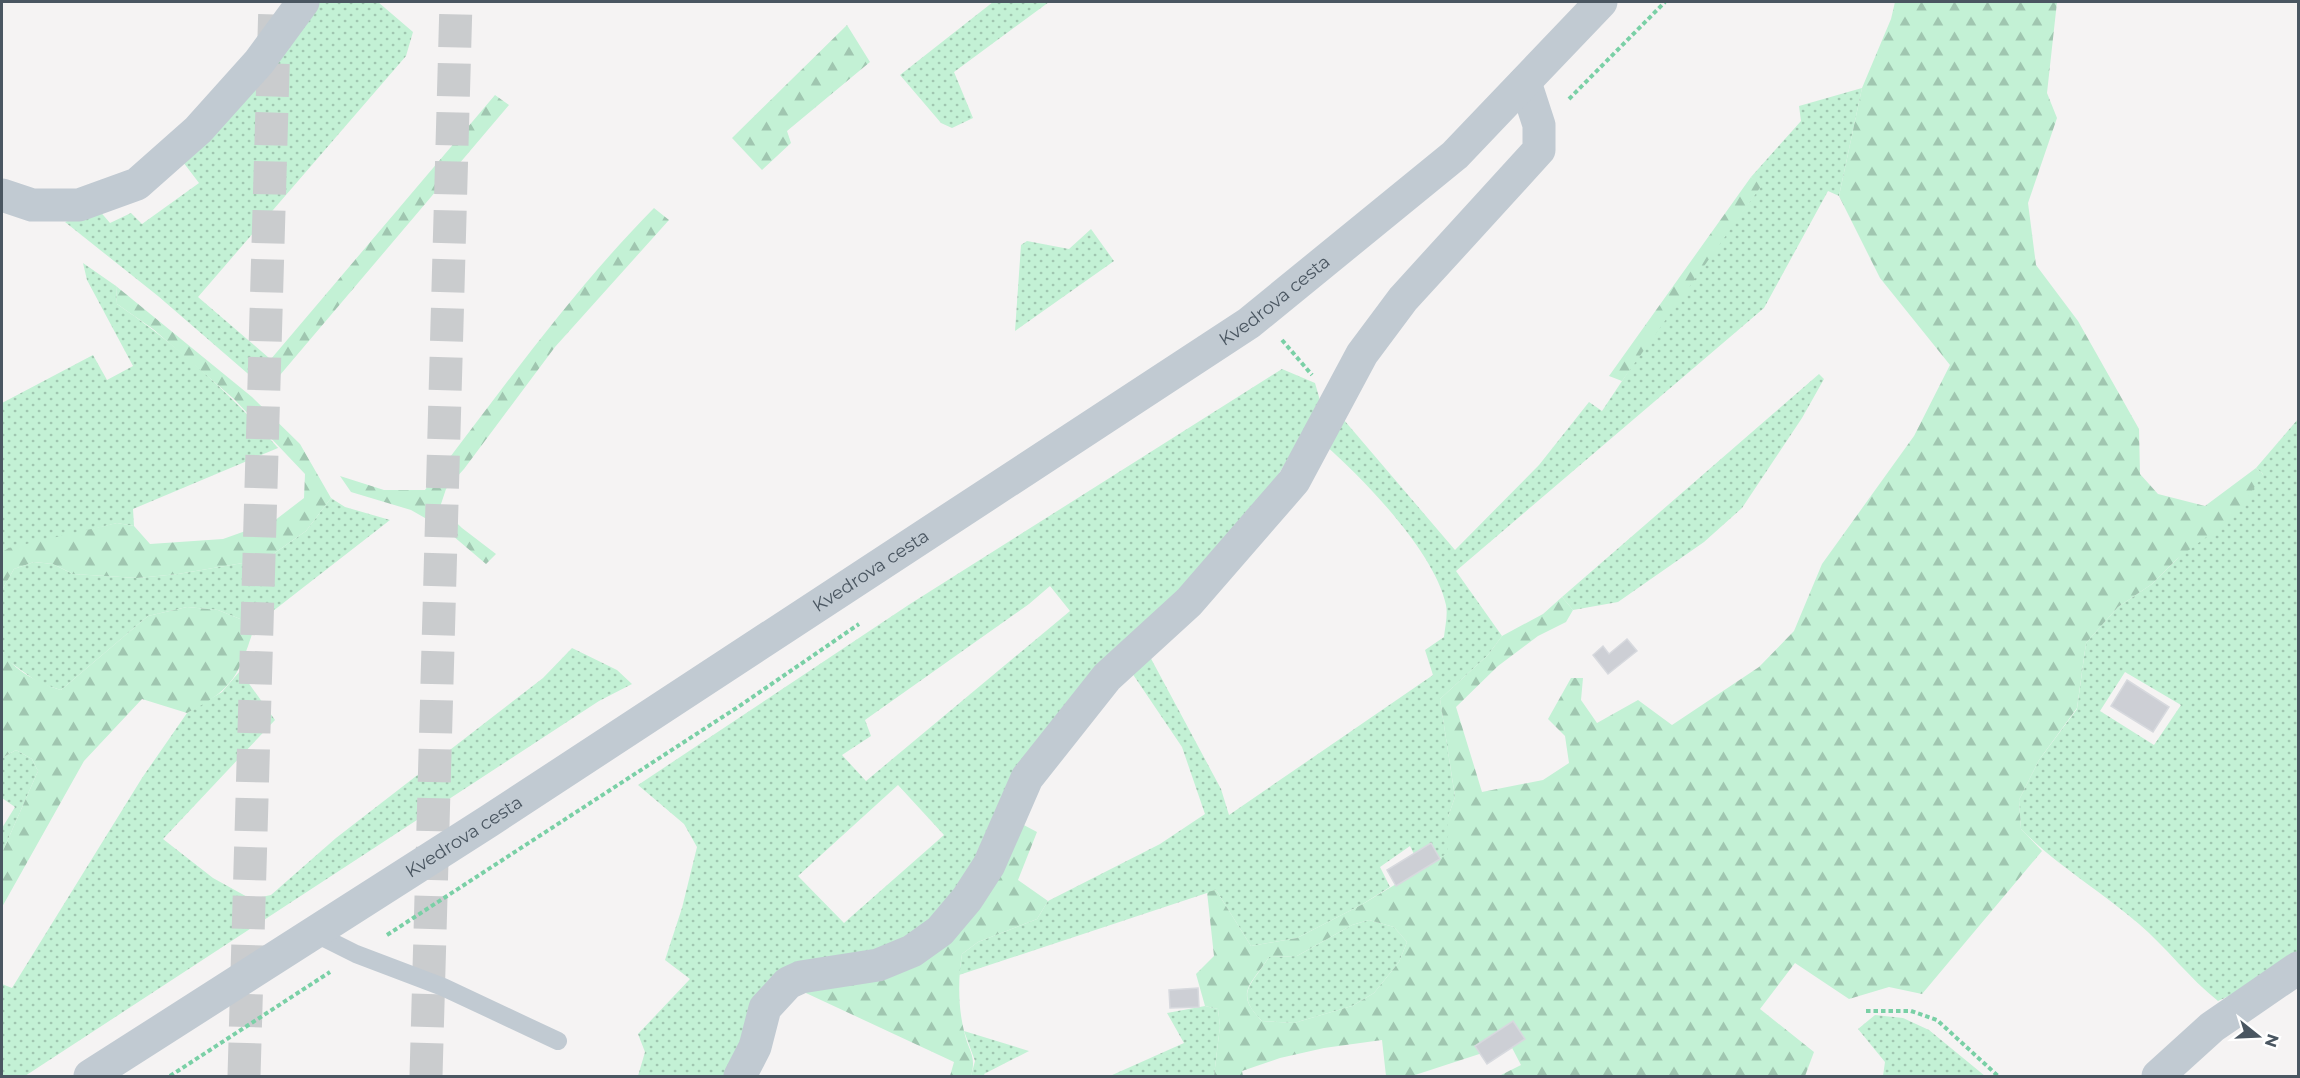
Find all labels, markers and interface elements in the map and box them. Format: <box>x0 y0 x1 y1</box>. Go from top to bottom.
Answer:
street label: Kvedrova cesta <box>1215 250 1334 351</box>
street label: Kvedrova cesta <box>808 525 933 617</box>
street label: Kvedrova cesta <box>401 791 527 882</box>
north arrow <box>2228 1006 2288 1066</box>
text: N <box>2261 1031 2283 1050</box>

